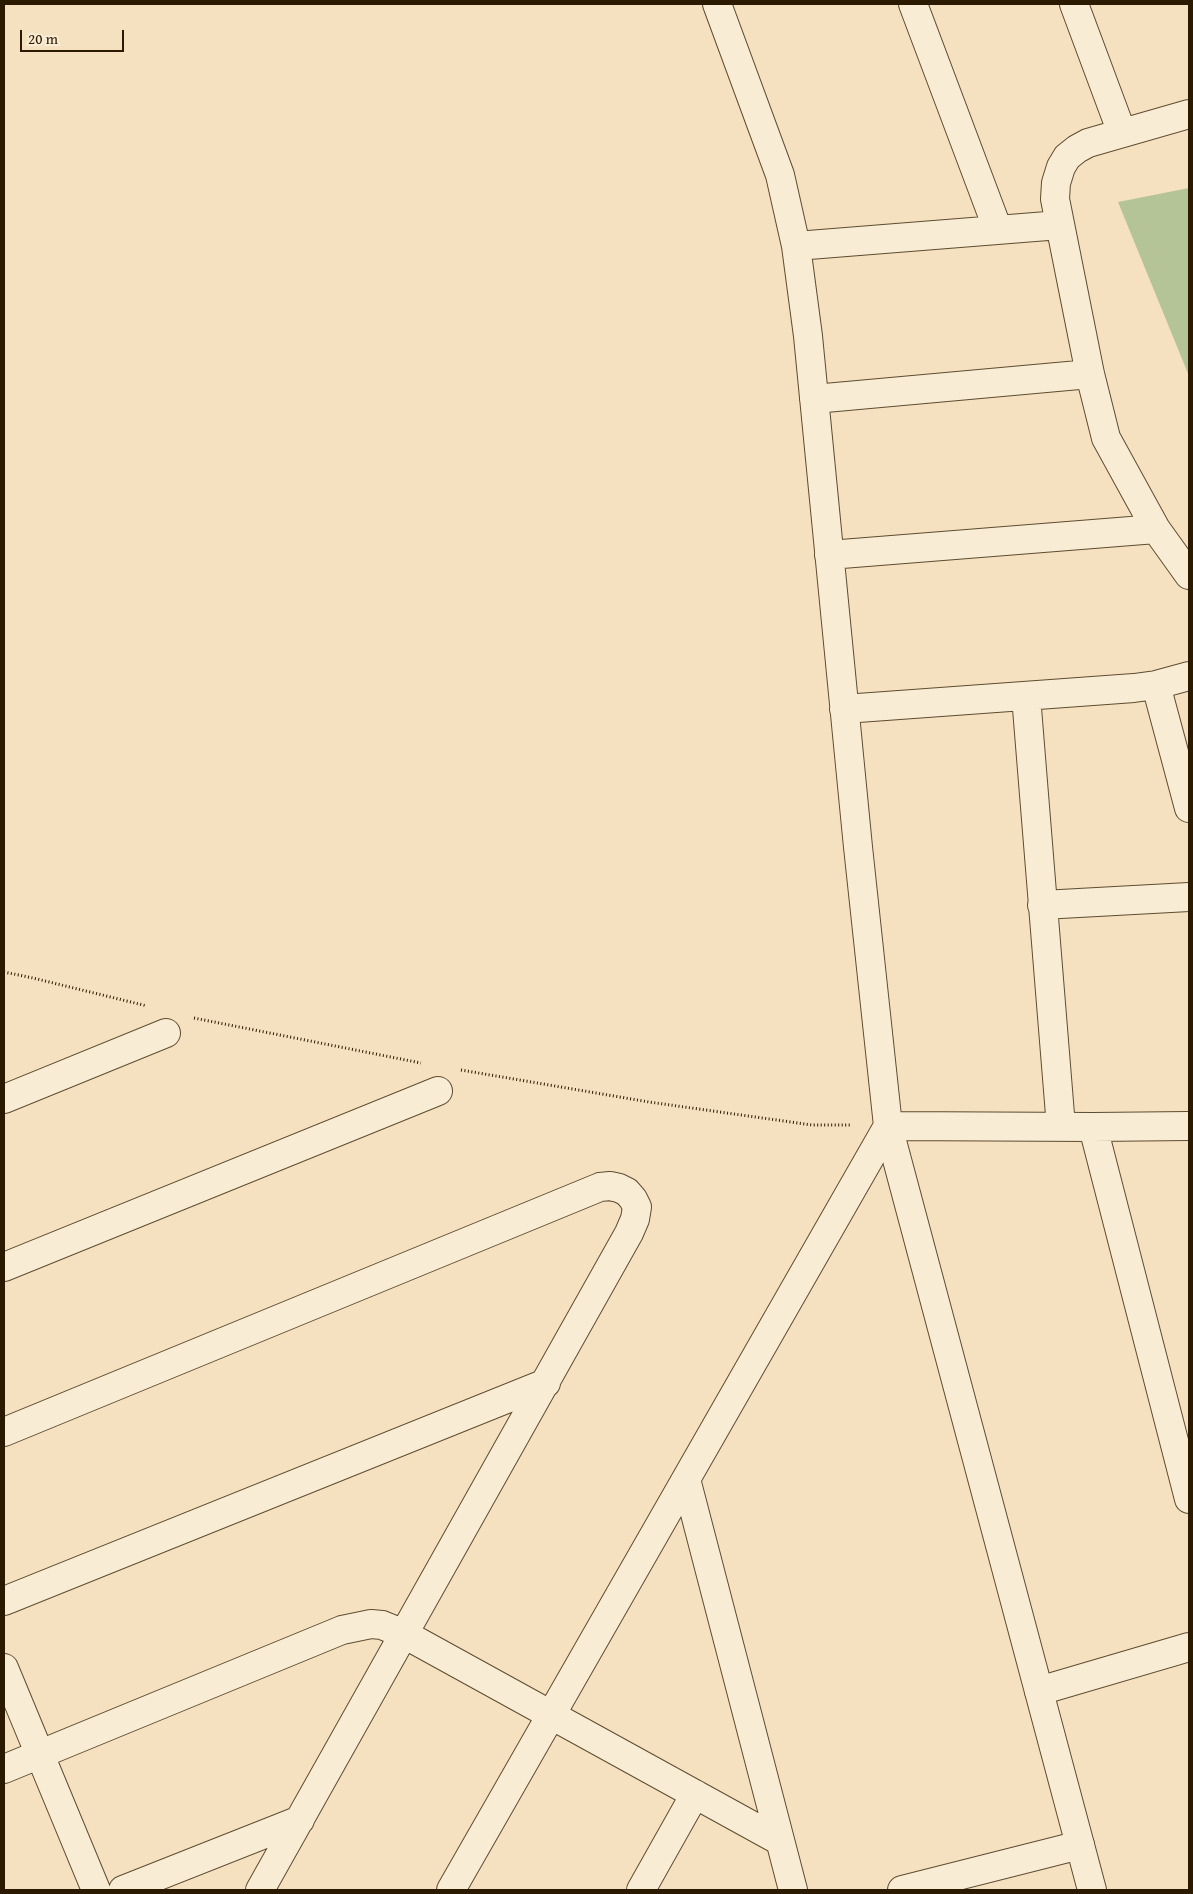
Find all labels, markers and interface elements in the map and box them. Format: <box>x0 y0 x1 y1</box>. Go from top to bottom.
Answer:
scale bar <box>22 20 126 52</box>
text: 20 m <box>28 28 58 49</box>

